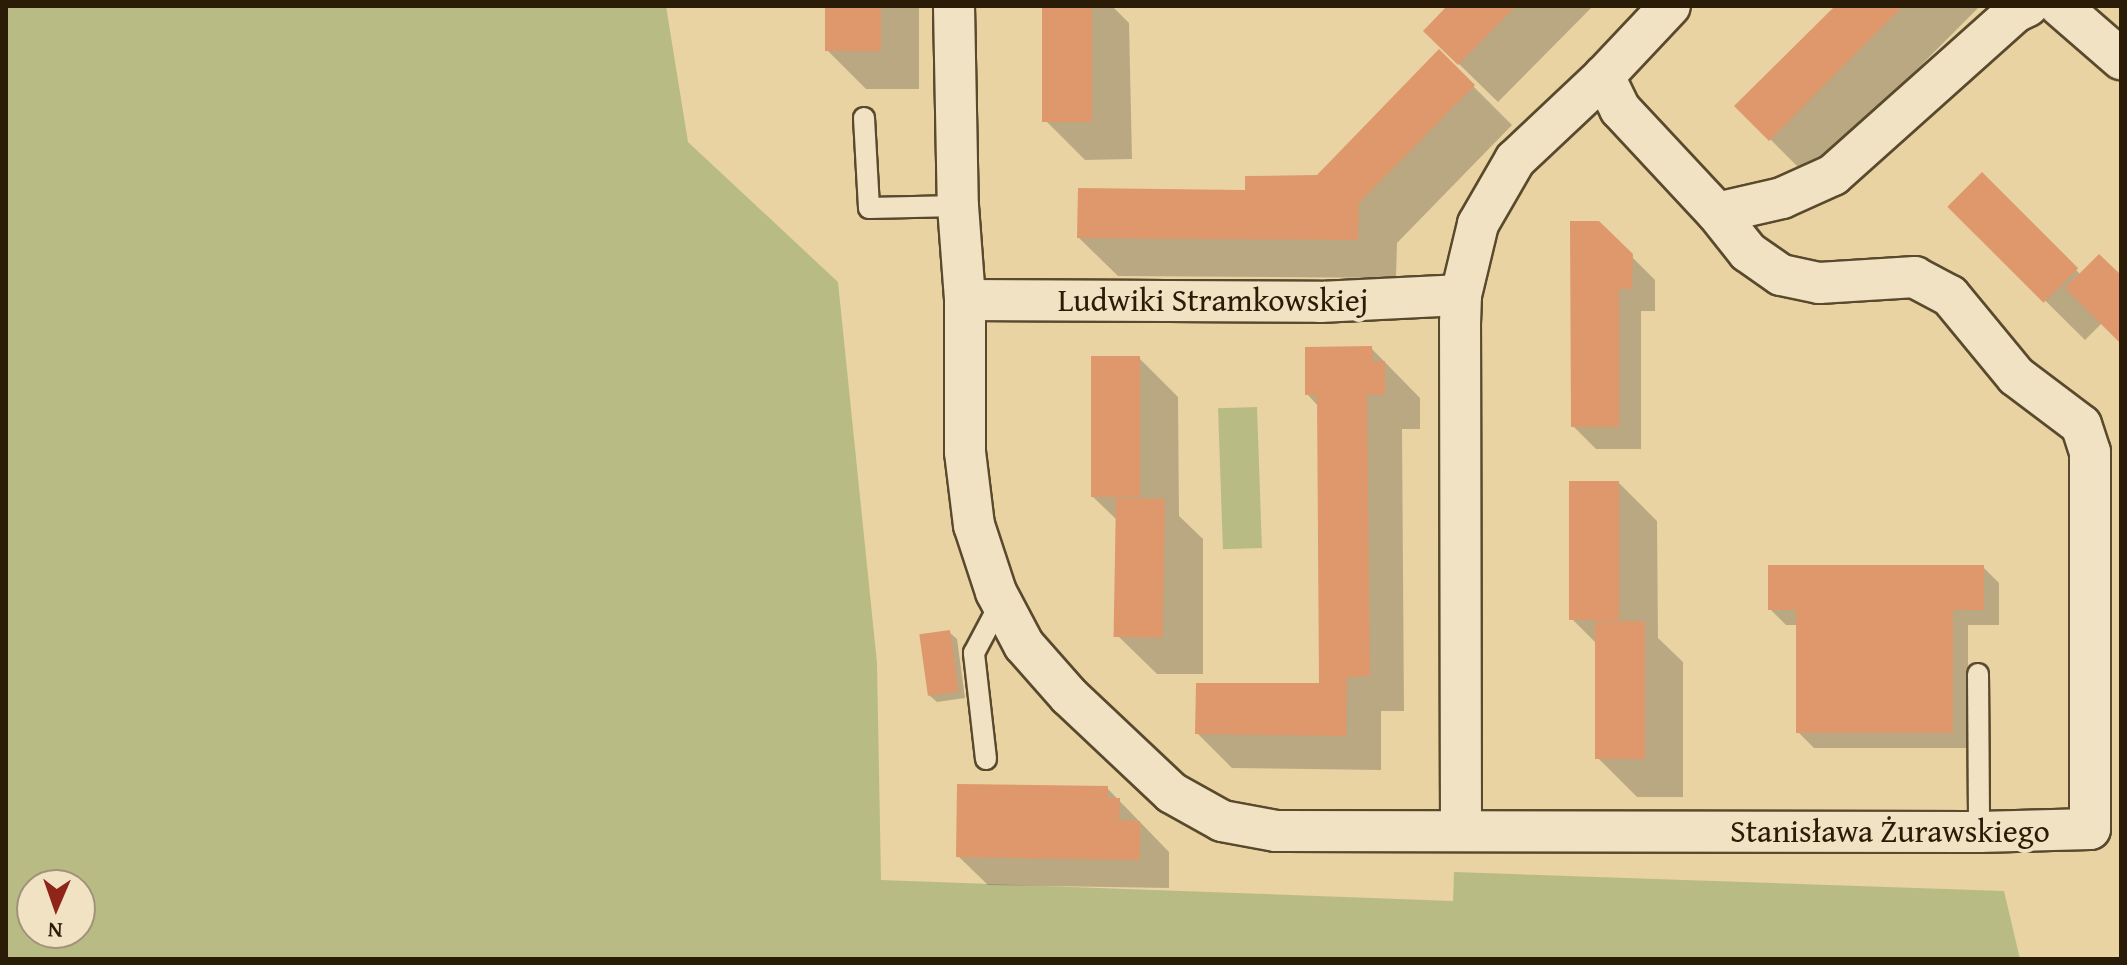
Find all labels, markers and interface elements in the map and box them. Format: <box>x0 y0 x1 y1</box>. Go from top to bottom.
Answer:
street label: Ludwiki Stramkowskiej <box>1058 281 1368 319</box>
street label: Stanisława Żurawskiego <box>1730 812 2050 850</box>
north arrow <box>16 869 96 949</box>
text: N <box>47 915 63 947</box>

